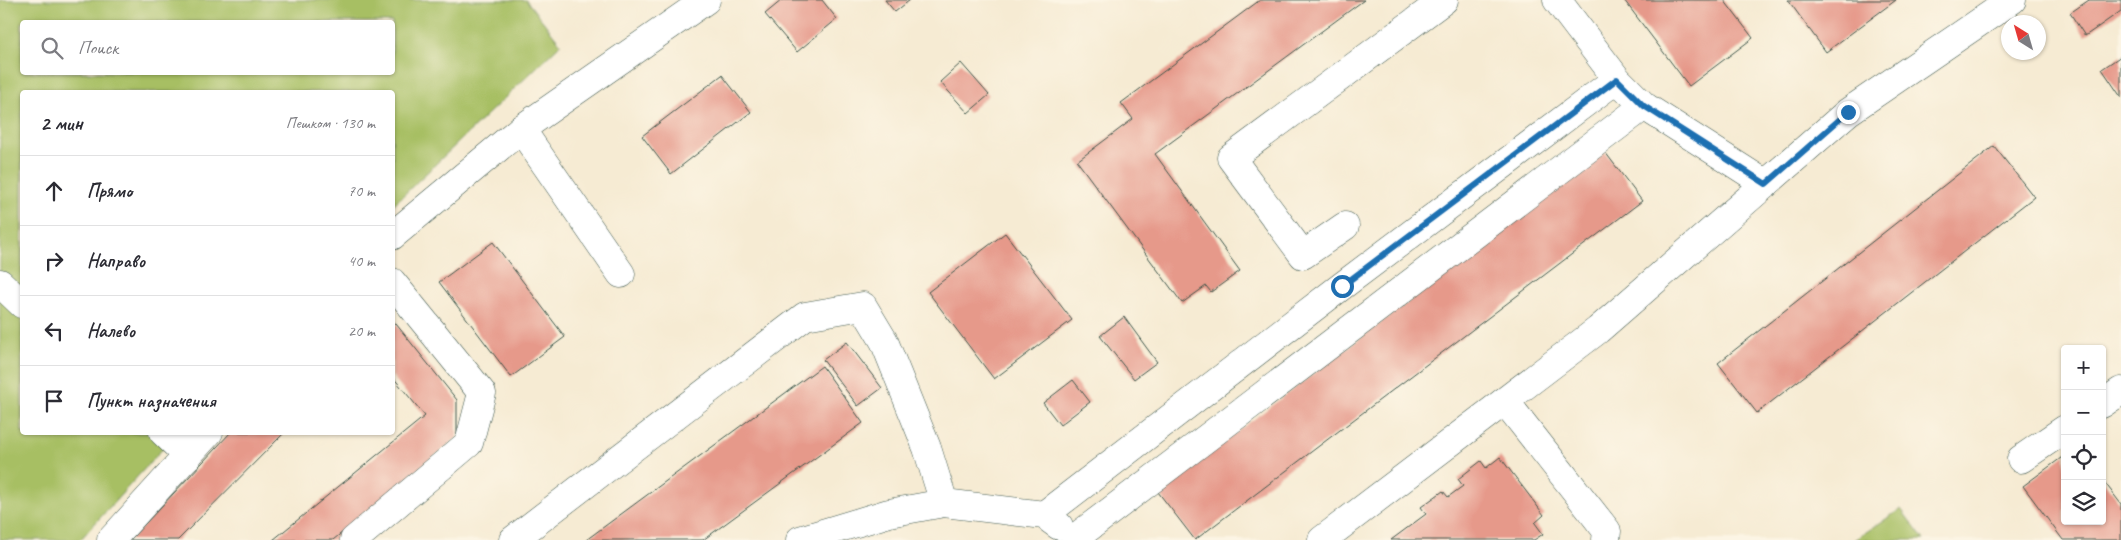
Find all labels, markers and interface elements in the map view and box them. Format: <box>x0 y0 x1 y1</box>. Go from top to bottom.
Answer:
north arrow <box>2001 15 2046 60</box>
search box <box>20 20 395 75</box>
icon: search <box>38 34 66 62</box>
text: Поиск <box>78 36 118 60</box>
route end <box>1837 101 1860 124</box>
text: 2 мин <box>40 110 83 136</box>
text: Пешком · 130 m <box>286 113 375 133</box>
icon: ahead <box>40 177 68 205</box>
text: Прямо <box>87 179 132 203</box>
text: 70 m <box>348 181 375 201</box>
icon: right <box>40 247 68 275</box>
text: Направо <box>87 249 145 273</box>
text: 40 m <box>348 251 375 271</box>
route start <box>1331 275 1354 298</box>
icon: left <box>40 317 68 345</box>
text: Налево <box>87 319 135 343</box>
text: 20 m <box>348 321 375 341</box>
map controls <box>2061 345 2106 525</box>
button: + <box>2061 345 2106 390</box>
icon: arrive <box>40 387 68 415</box>
text: Пункт назначения <box>87 389 216 413</box>
button: − <box>2061 390 2106 435</box>
button: locate <box>2061 435 2106 480</box>
button: layers <box>2061 480 2106 525</box>

